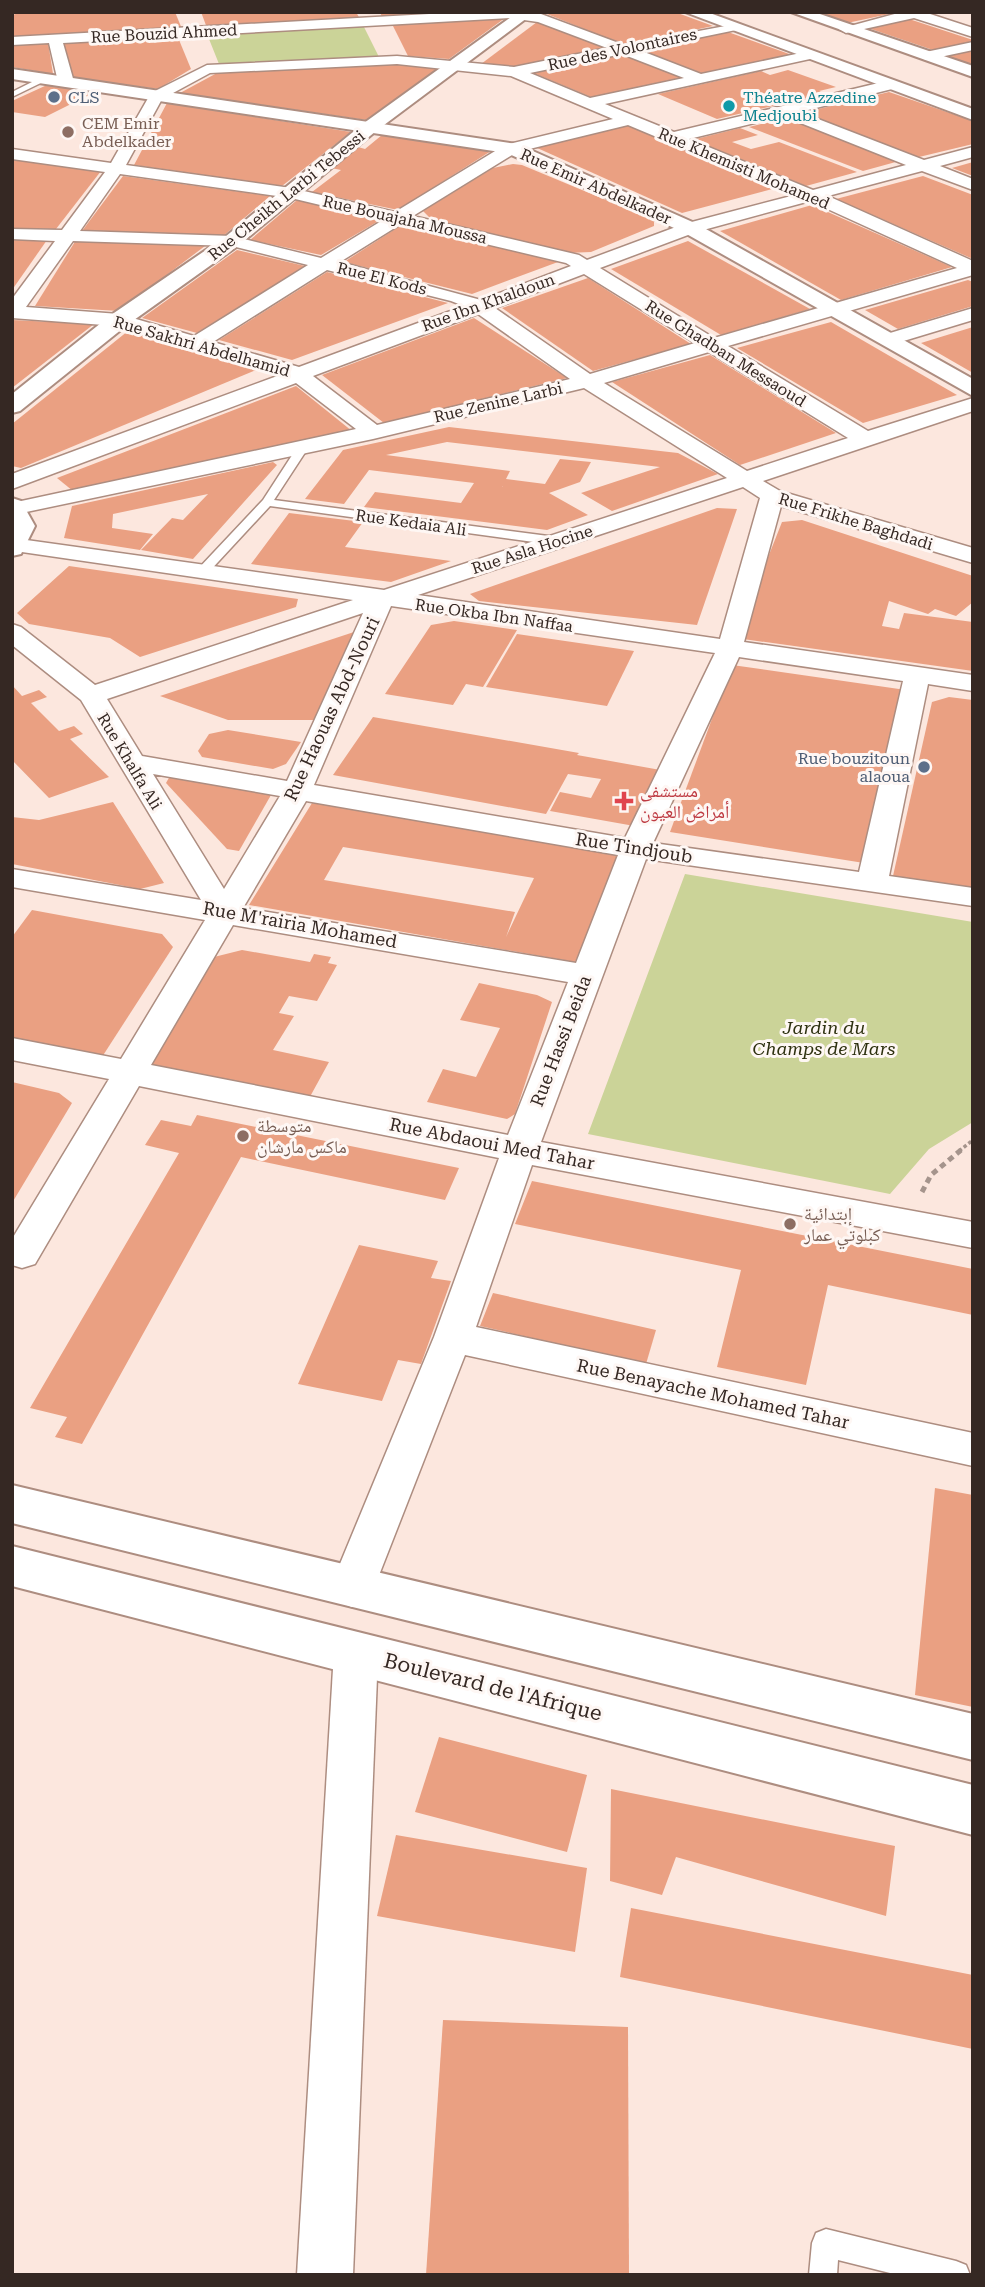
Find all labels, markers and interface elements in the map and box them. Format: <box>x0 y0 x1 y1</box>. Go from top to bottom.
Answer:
street label: Rue Bouzid Ahmed <box>90 20 238 47</box>
street label: Rue des Volontaires <box>546 24 699 75</box>
place label: CLS <box>68 88 99 107</box>
place label: Théatre Azzedine Medjoubi <box>743 88 876 125</box>
marker: CLS <box>46 89 62 105</box>
marker: Théatre Azzedine Medjoubi <box>721 98 737 114</box>
place label: CEM Emir Abdelkader <box>82 114 172 151</box>
marker: CEM Emir Abdelkader <box>60 124 76 140</box>
street label: Rue Khemisti Mohamed <box>655 124 832 213</box>
street label: Rue Cheikh Larbi Tebessi <box>204 126 368 264</box>
street label: Rue Emir Abdelkader <box>517 145 675 229</box>
street label: Rue Bouajaha Moussa <box>321 191 489 248</box>
street label: Rue El Kods <box>335 258 429 299</box>
street label: Rue Ibn Khaldoun <box>419 270 557 335</box>
street label: Rue Ghadban Messaoud <box>642 296 810 411</box>
street label: Rue Sakhri Abdelhamid <box>111 312 292 381</box>
street label: Rue Zenine Larbi <box>432 378 564 427</box>
street label: Rue Frikhe Baghdadi <box>776 489 935 554</box>
street label: Rue Kedaia Ali <box>354 505 468 540</box>
street label: Rue Asla Hocine <box>469 521 595 578</box>
street label: Rue Okba Ibn Naffaa <box>414 595 575 636</box>
street label: Rue Haouas Abd-Nouri <box>280 613 384 804</box>
street label: Rue Khalfa Ali <box>93 709 166 813</box>
place label: Rue bouzitoun alaoua <box>798 749 910 786</box>
marker: Rue bouzitoun alaoua <box>916 759 932 775</box>
place label: مستشفى أمراض العيون <box>640 780 729 823</box>
marker: مستشفى أمراض العيون <box>614 791 634 811</box>
street label: Rue Tindjoub <box>574 828 694 867</box>
street label: Rue M'rairia Mohamed <box>201 897 399 952</box>
street label: Rue Hassi Beida <box>526 972 595 1109</box>
park label: Jardin du Champs de Mars <box>753 1017 895 1059</box>
street label: Rue Abdaoui Med Tahar <box>388 1113 596 1174</box>
place label: متوسطة ماكس مارشان <box>257 1115 347 1158</box>
marker: متوسطة ماكس مارشان <box>235 1128 251 1144</box>
place label: إبتدائية كبلوتي عمار <box>803 1203 881 1250</box>
marker: إبتدائية كبلوتي عمار <box>782 1216 798 1232</box>
street label: Rue Benayache Mohamed Tahar <box>575 1354 851 1433</box>
street label: Boulevard de l'Afrique <box>381 1648 605 1726</box>

